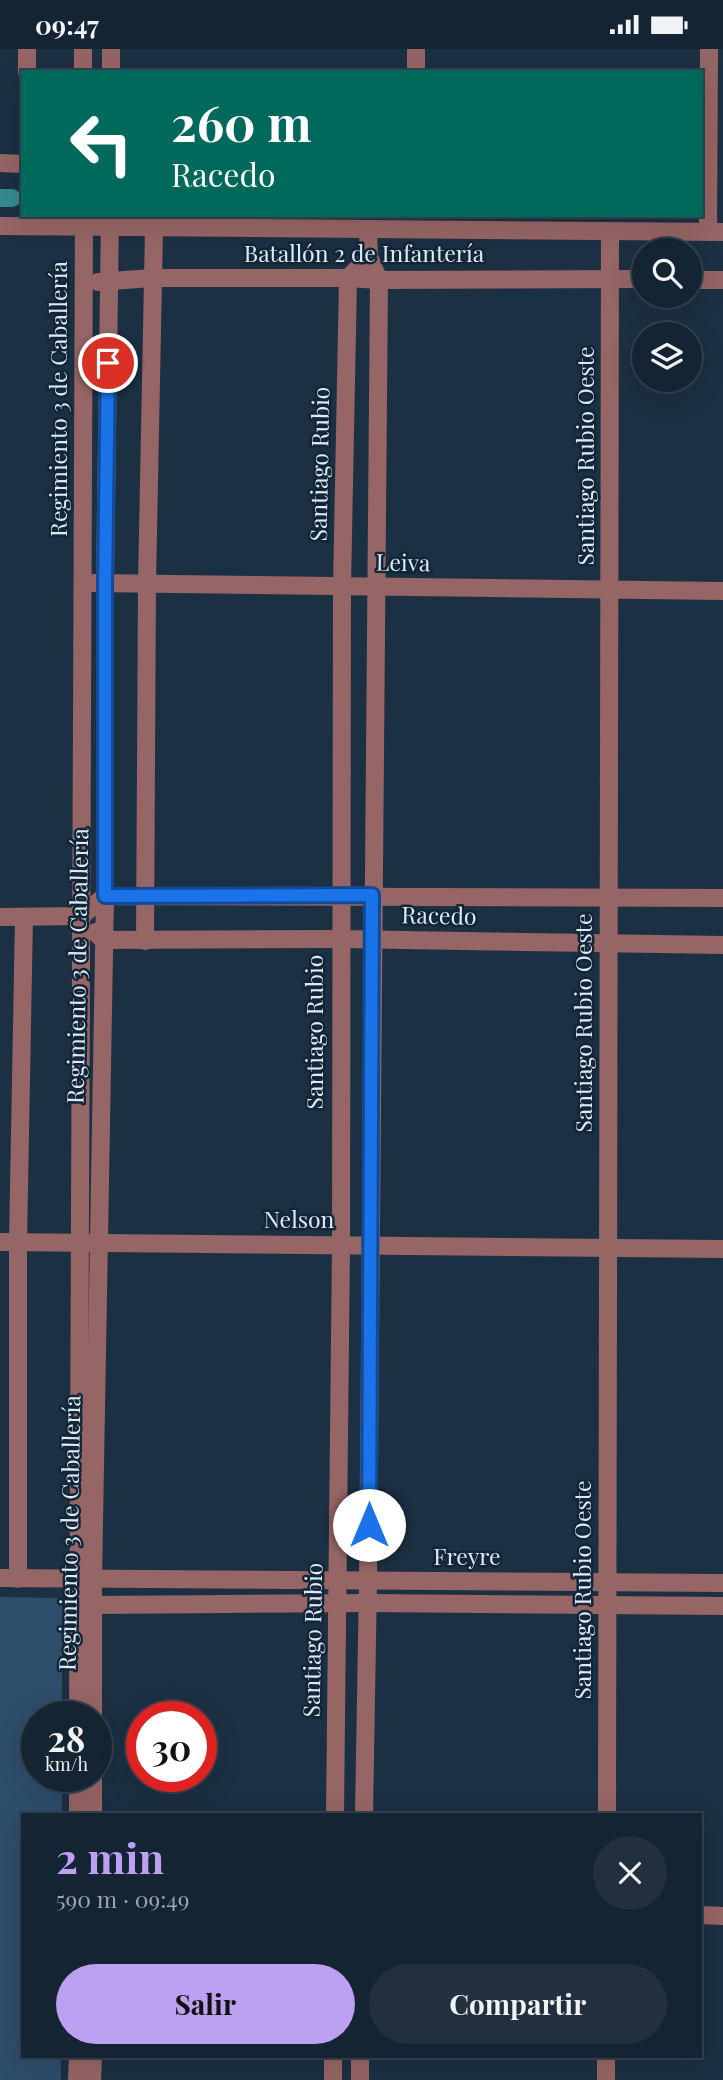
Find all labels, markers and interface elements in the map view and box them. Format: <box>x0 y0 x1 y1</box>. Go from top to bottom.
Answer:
text: 09:47 <box>35 7 99 42</box>
text: 260 m <box>171 89 311 154</box>
icon: left <box>56 98 147 189</box>
text: Racedo <box>171 152 276 195</box>
street label: Batallón 2 de Infantería <box>244 237 485 268</box>
map controls <box>632 238 702 392</box>
button: search <box>632 238 702 308</box>
street label: Regimiento 3 de Caballería <box>42 260 73 537</box>
button: layers <box>632 322 702 392</box>
pin <box>78 333 138 393</box>
icon: arrive <box>89 344 127 382</box>
street label: Santiago Rubio Oeste <box>569 346 600 566</box>
street label: Santiago Rubio <box>302 386 335 542</box>
street label: Leiva <box>376 546 431 577</box>
street label: Regimiento 3 de Caballería <box>59 827 94 1104</box>
street label: Racedo <box>401 898 477 931</box>
street label: Santiago Rubio Oeste <box>567 913 598 1133</box>
street label: Santiago Rubio <box>298 955 329 1109</box>
street label: Nelson <box>264 1203 335 1234</box>
street label: Regimiento 3 de Caballería <box>51 1394 86 1671</box>
street label: Santiago Rubio Oeste <box>566 1480 597 1700</box>
position arrow <box>332 1488 406 1562</box>
street label: Freyre <box>433 1540 501 1571</box>
street label: Santiago Rubio <box>295 1562 328 1718</box>
speed limit sign: 30 <box>126 1701 217 1792</box>
text: 28 <box>48 1714 85 1761</box>
text: km/h <box>45 1752 88 1776</box>
text: 2 min <box>56 1829 164 1885</box>
button: close <box>593 1836 667 1910</box>
text: 590 m · 09:49 <box>56 1883 189 1914</box>
button: Salir <box>56 1964 355 2044</box>
button: Compartir <box>369 1964 667 2044</box>

